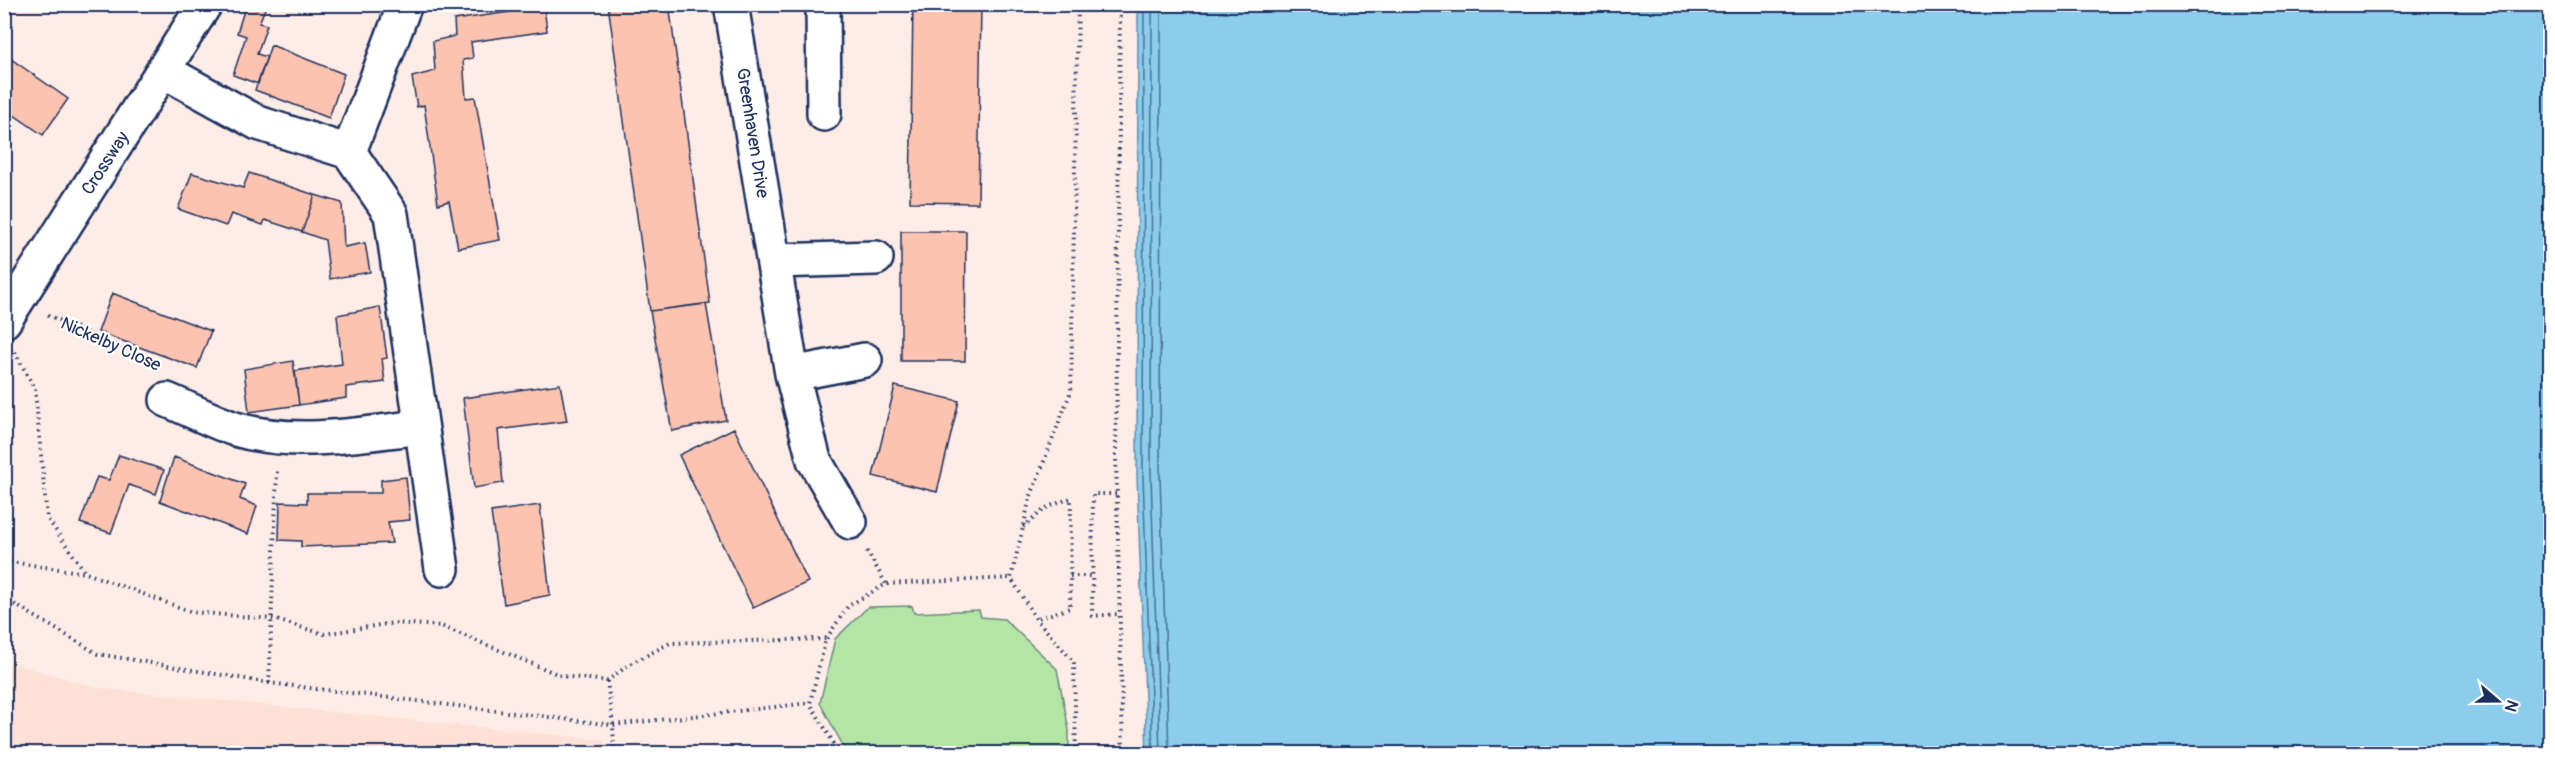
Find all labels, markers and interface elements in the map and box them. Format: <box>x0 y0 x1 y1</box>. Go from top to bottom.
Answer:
street label: Greenhaven Drive <box>731 66 774 200</box>
street label: Crossway <box>76 127 135 199</box>
street label: Nickelby Close <box>57 312 165 377</box>
north arrow <box>2468 671 2528 731</box>
text: N <box>2500 697 2522 714</box>

